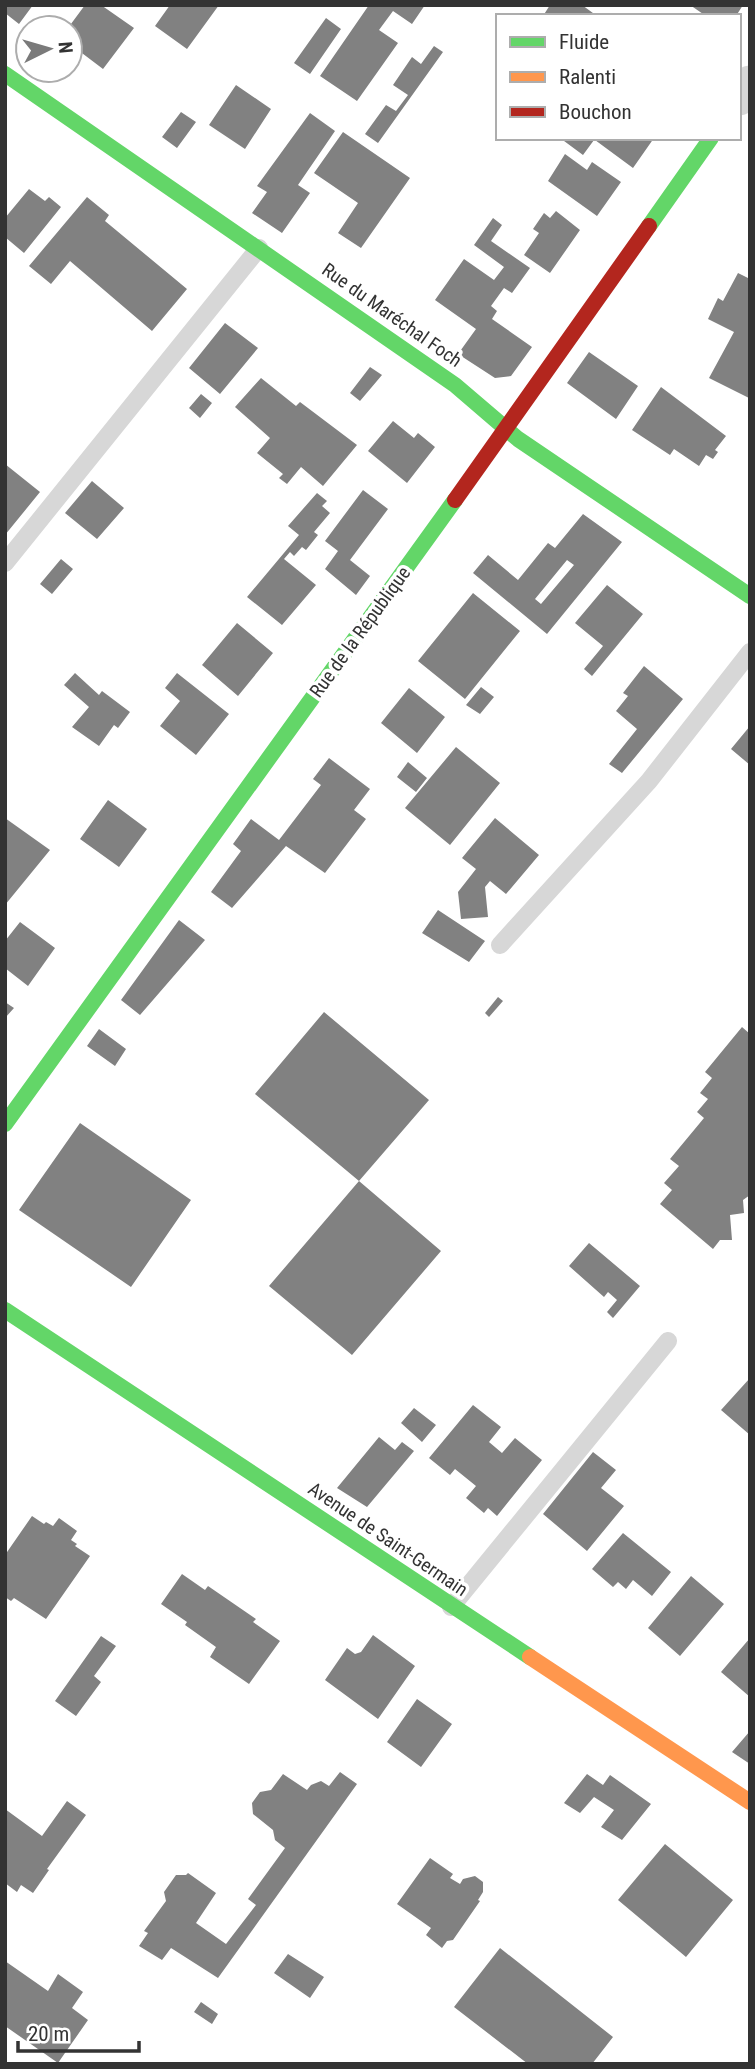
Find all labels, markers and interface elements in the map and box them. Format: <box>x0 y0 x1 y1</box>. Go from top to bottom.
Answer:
north arrow <box>14 14 84 84</box>
legend <box>496 14 741 140</box>
text: Fluide <box>559 30 609 54</box>
text: N <box>53 41 77 54</box>
text: Ralenti <box>559 65 616 89</box>
text: Bouchon <box>559 100 632 124</box>
street label: Rue du Maréchal Foch <box>318 258 466 372</box>
street label: Rue de la République <box>305 562 415 702</box>
street label: Avenue de Saint-Germain <box>304 1477 472 1601</box>
scale bar <box>18 2010 138 2054</box>
text: 20 m <box>28 2022 69 2046</box>

